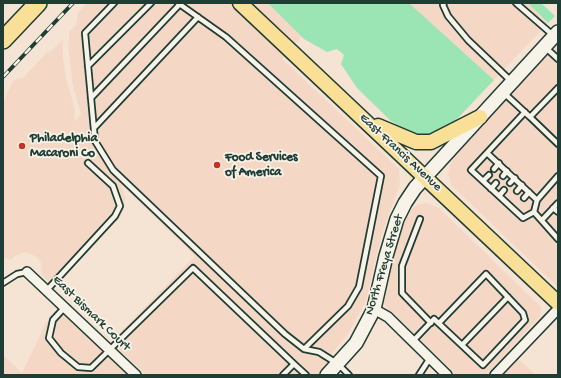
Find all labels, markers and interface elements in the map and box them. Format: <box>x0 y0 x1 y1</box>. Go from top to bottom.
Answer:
street label: East Francis Avenue <box>355 111 445 195</box>
place label: Philadelphia Macaroni Co <box>30 131 98 162</box>
marker: Philadelphia Macaroni Co <box>17 141 27 151</box>
place label: Food Services of America <box>225 150 298 181</box>
marker: Food Services of America <box>212 160 222 170</box>
street label: North Freya Street <box>362 213 408 317</box>
street label: East Bismark Court <box>49 273 133 355</box>

